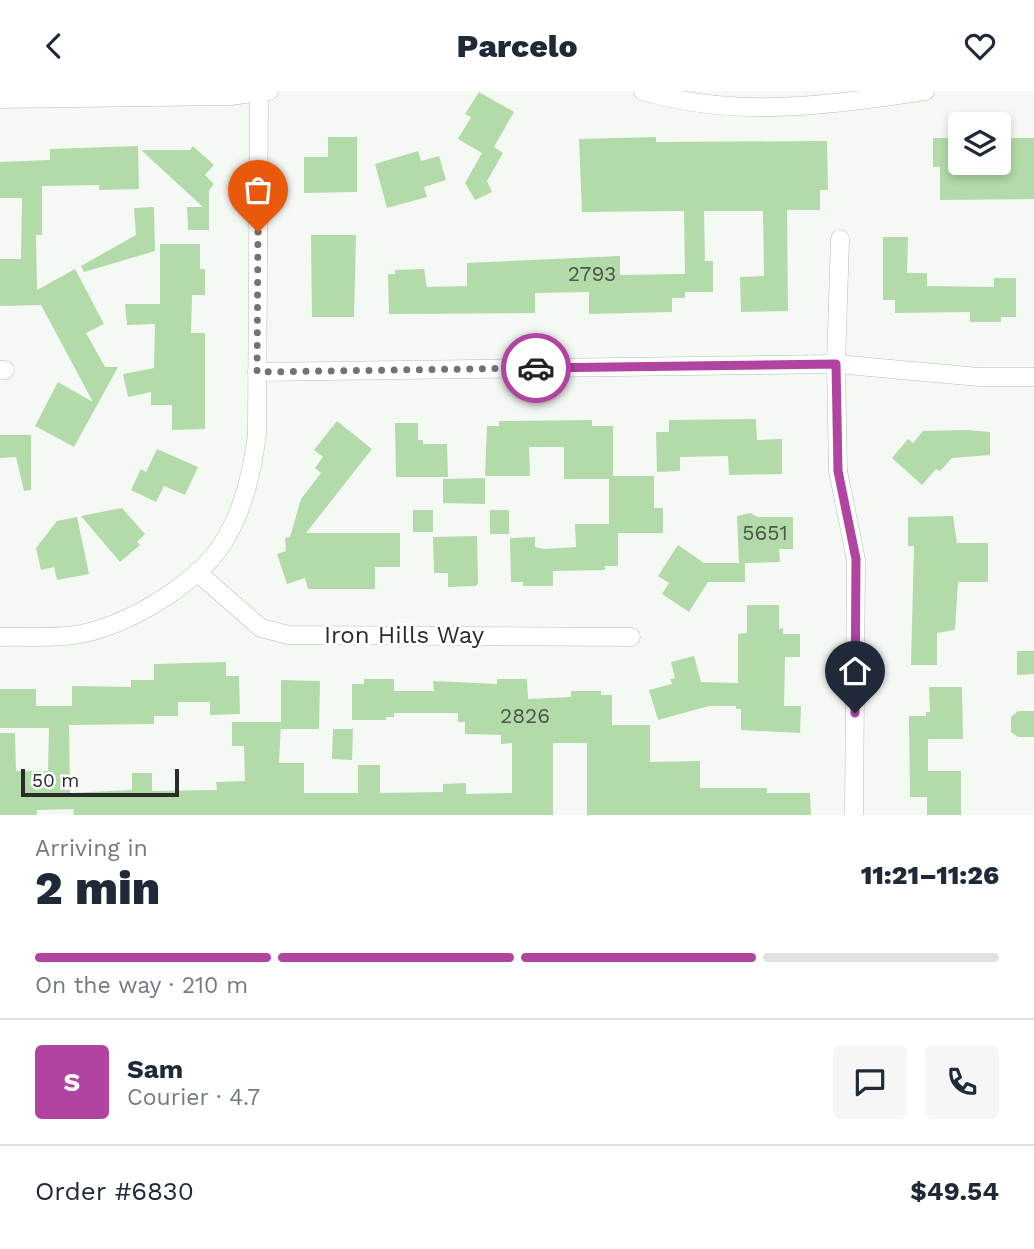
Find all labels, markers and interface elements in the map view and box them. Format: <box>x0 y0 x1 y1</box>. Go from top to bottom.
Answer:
icon: back <box>35 27 73 65</box>
text: Parcelo <box>456 27 578 65</box>
icon: heart <box>961 27 999 65</box>
map controls <box>948 112 1011 175</box>
button: layers <box>948 112 1011 175</box>
pin <box>228 160 288 232</box>
icon: bag <box>239 171 277 209</box>
house number: 2793 <box>568 261 616 286</box>
courier <box>501 333 571 403</box>
icon: car <box>517 349 555 387</box>
house number: 5651 <box>742 520 788 545</box>
street label: Iron Hills Way <box>324 621 485 649</box>
pin <box>825 641 885 713</box>
icon: home <box>836 652 874 690</box>
house number: 2826 <box>500 703 550 728</box>
scale bar <box>21 766 178 798</box>
text: 50 m <box>32 769 79 792</box>
text: Arriving in <box>35 835 148 862</box>
text: 11:21–11:26 <box>861 860 999 890</box>
text: 2 min <box>35 861 160 915</box>
text: On the way · 210 m <box>35 972 248 999</box>
button: chat <box>833 1045 907 1119</box>
button: phone <box>925 1045 999 1119</box>
text: Sam <box>127 1054 183 1084</box>
text: S <box>64 1067 80 1097</box>
text: Courier · 4.7 <box>127 1084 260 1111</box>
text: Order #6830 <box>35 1176 194 1206</box>
text: $49.54 <box>910 1176 999 1206</box>

